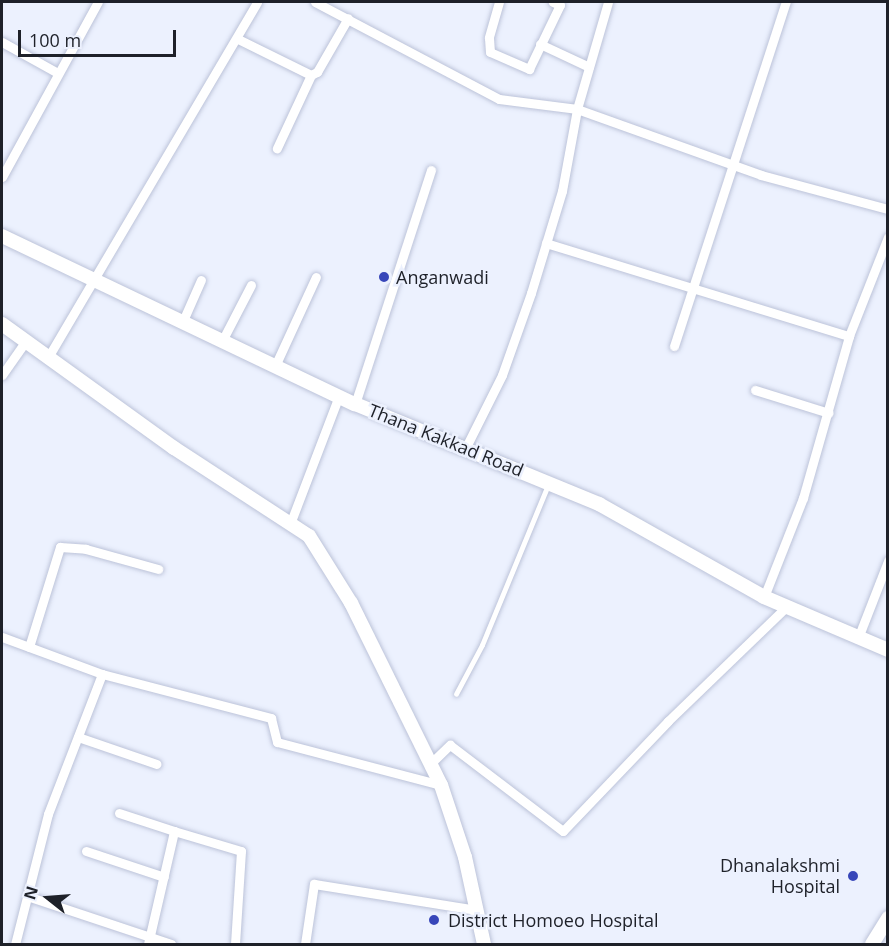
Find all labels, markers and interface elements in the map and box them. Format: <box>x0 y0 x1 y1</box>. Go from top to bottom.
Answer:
scale bar <box>21 18 178 56</box>
text: 100 m <box>29 28 81 52</box>
place label: Anganwadi <box>396 266 489 288</box>
marker: Anganwadi <box>377 270 391 284</box>
street label: Thana Kakkad Road <box>365 399 527 481</box>
place label: Dhanalakshmi Hospital <box>720 855 840 898</box>
marker: Dhanalakshmi Hospital <box>844 867 862 885</box>
north arrow <box>18 868 78 928</box>
text: N <box>18 883 43 902</box>
place label: District Homoeo Hospital <box>448 909 659 931</box>
marker: District Homoeo Hospital <box>425 911 443 929</box>

